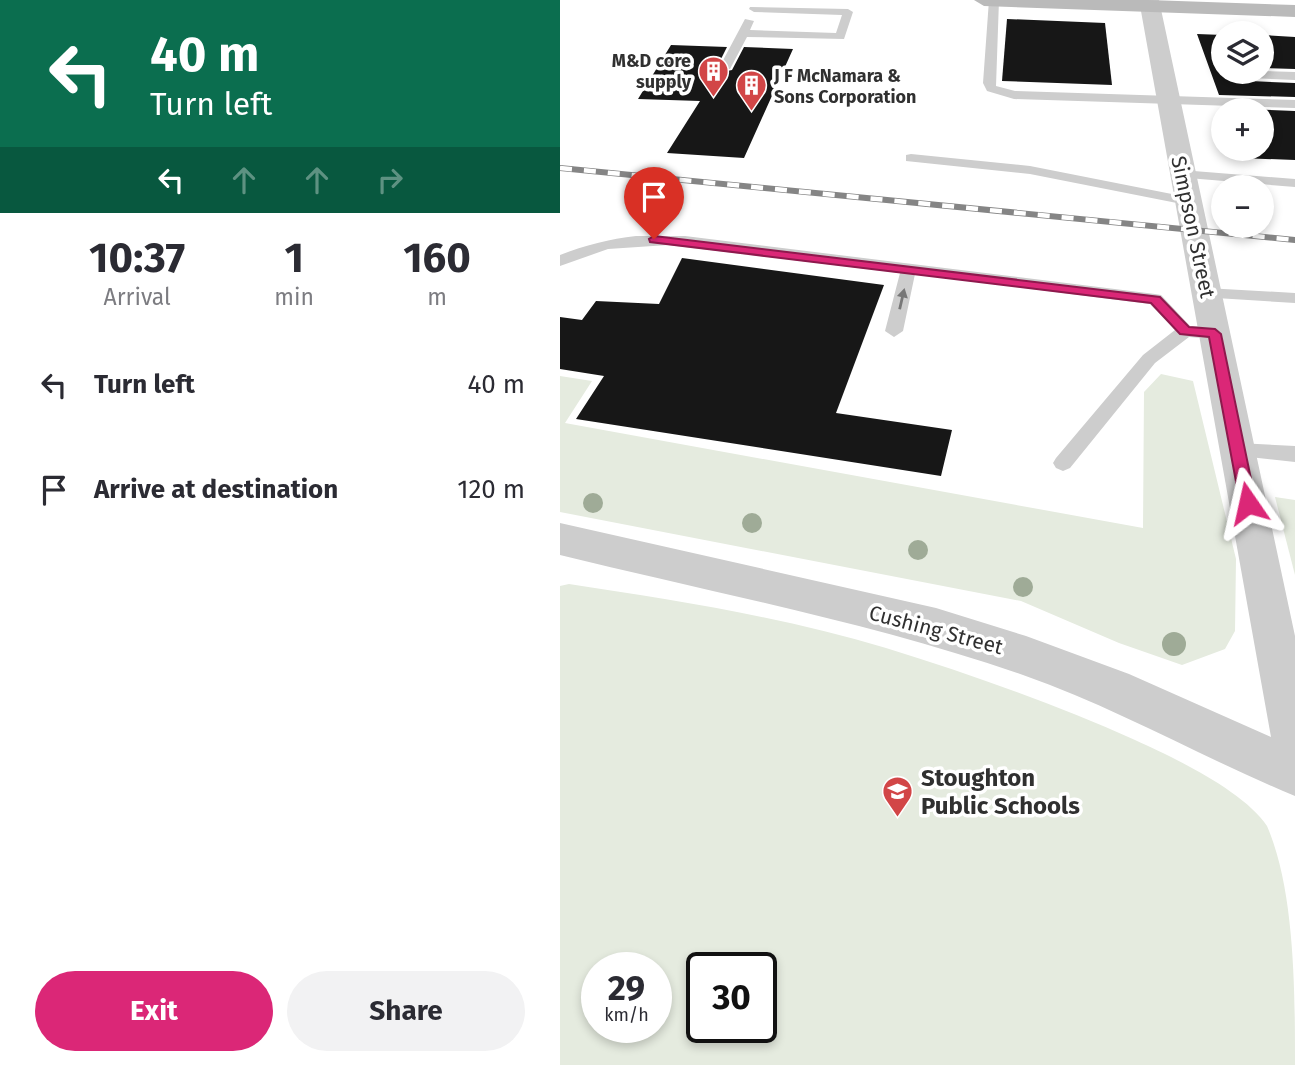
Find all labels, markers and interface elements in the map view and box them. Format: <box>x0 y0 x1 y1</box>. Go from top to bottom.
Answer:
map controls <box>1211 21 1274 238</box>
button: layers <box>1211 21 1274 84</box>
text: 40 m <box>150 25 259 84</box>
icon: left <box>35 28 126 119</box>
place label: M&D core supply <box>612 50 692 93</box>
building icon: M&D core supply <box>697 54 731 98</box>
place label: J F McNamara & Sons Corporation <box>773 65 917 108</box>
building icon: J F McNamara & Sons Corporation <box>734 69 768 113</box>
text: Turn left <box>150 85 272 123</box>
button: + <box>1211 98 1274 161</box>
street label: Simpson Street <box>1165 153 1221 301</box>
icon: left <box>152 161 190 199</box>
icon: ahead <box>225 161 263 199</box>
icon: ahead <box>298 161 336 199</box>
icon: right <box>371 161 409 199</box>
pin <box>624 167 684 239</box>
button: − <box>1211 175 1274 238</box>
icon: arrive <box>635 178 673 216</box>
text: 10:37 <box>89 233 185 283</box>
text: 1 <box>284 233 304 283</box>
text: 160 <box>403 233 471 283</box>
text: Arrival <box>103 283 171 311</box>
text: min <box>274 283 314 311</box>
text: m <box>427 283 447 311</box>
one-way arrow <box>897 288 908 310</box>
icon: left <box>35 366 73 404</box>
text: Turn left <box>94 369 195 400</box>
text: 40 m <box>467 369 525 400</box>
position arrow <box>1211 466 1285 540</box>
icon: arrive <box>35 471 73 509</box>
text: Arrive at destination <box>94 474 338 505</box>
text: 120 m <box>457 474 525 505</box>
street label: Cushing Street <box>866 600 1006 660</box>
place label: Stoughton Public Schools <box>921 764 1080 820</box>
school or university icon: Stoughton Public Schools <box>881 775 915 819</box>
speed limit sign: 30 <box>686 952 777 1043</box>
text: 29 <box>608 967 645 1009</box>
button: Exit <box>35 971 273 1051</box>
button: Share <box>287 971 525 1051</box>
text: km/h <box>604 1004 649 1026</box>

